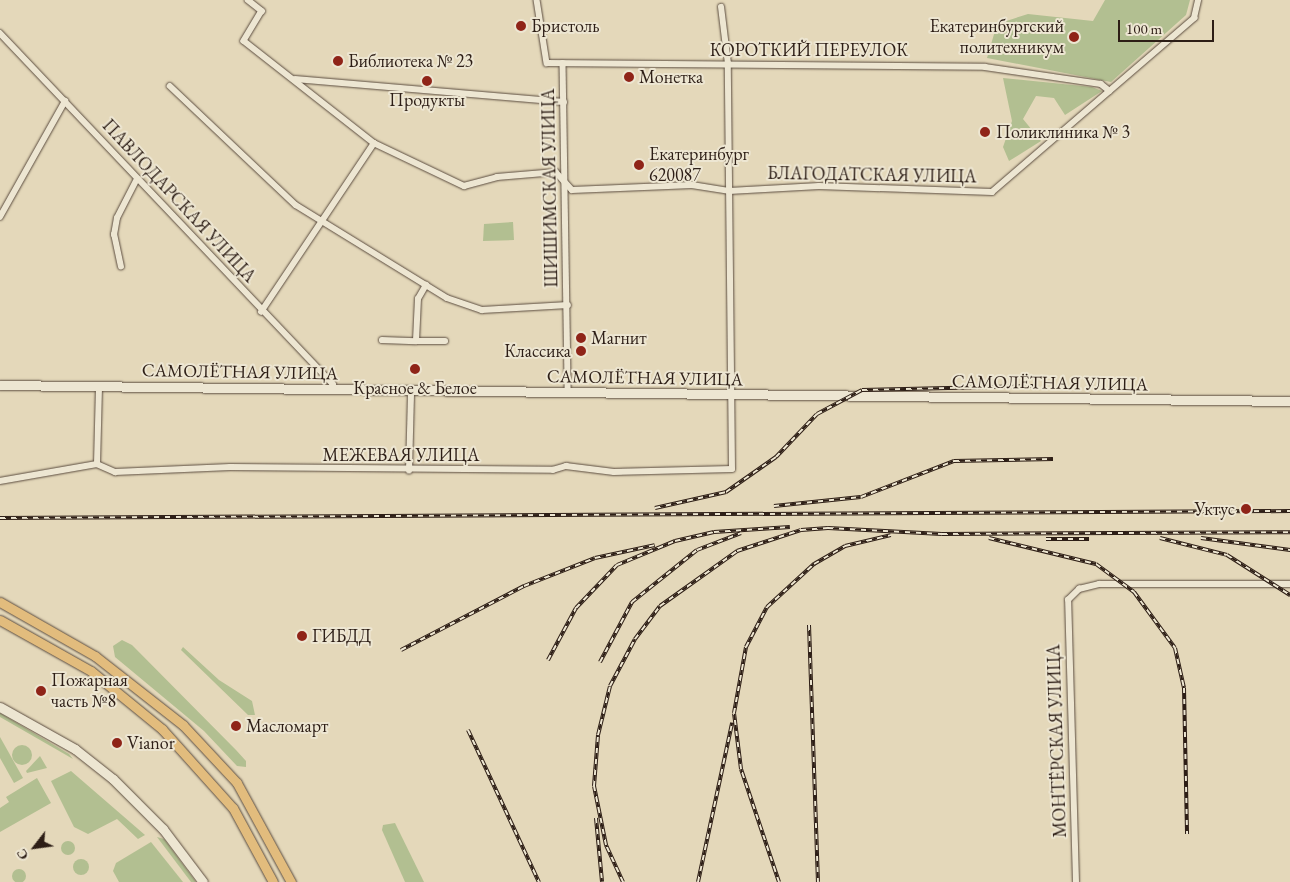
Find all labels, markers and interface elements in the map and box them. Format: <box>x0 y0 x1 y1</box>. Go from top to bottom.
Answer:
scale bar <box>1120 10 1216 42</box>
place label: Бристоль <box>531 15 600 37</box>
place label: Екатеринбургский политехникум <box>929 16 1064 58</box>
text: 100 m <box>1126 19 1162 38</box>
marker: Бристоль <box>515 20 527 32</box>
marker: Екатеринбургский политехникум <box>1068 31 1080 43</box>
street label: КОРОТКИЙ ПЕРЕУЛОК <box>710 39 908 61</box>
place label: Библиотека № 23 <box>348 50 473 72</box>
marker: Библиотека № 23 <box>332 55 344 67</box>
place label: Монетка <box>639 66 703 88</box>
marker: Монетка <box>623 71 635 83</box>
marker: Продукты <box>421 75 433 87</box>
street label: ШИШИМСКАЯ УЛИЦА <box>537 88 563 288</box>
place label: Продукты <box>389 89 465 111</box>
street label: ПАВЛОДАРСКАЯ УЛИЦА <box>98 115 260 287</box>
place label: Поликлиника № 3 <box>996 121 1130 143</box>
marker: Поликлиника № 3 <box>978 125 992 139</box>
place label: Екатеринбург 620087 <box>649 144 749 186</box>
marker: Екатеринбург 620087 <box>633 159 645 171</box>
street label: БЛАГОДАТСКАЯ УЛИЦА <box>767 162 977 188</box>
place label: Магнит <box>591 327 647 349</box>
marker: Магнит <box>575 332 587 344</box>
place label: Классика <box>504 340 571 362</box>
marker: Классика <box>575 345 587 357</box>
street label: САМОЛЁТНАЯ УЛИЦА <box>142 359 338 385</box>
marker: Красное & Белое <box>409 363 421 375</box>
street label: САМОЛЁТНАЯ УЛИЦА <box>547 365 743 391</box>
street label: САМОЛЁТНАЯ УЛИЦА <box>952 370 1148 396</box>
place label: Красное & Белое <box>353 377 477 399</box>
street label: МЕЖЕВАЯ УЛИЦА <box>323 444 479 466</box>
place label: Уктус <box>1194 498 1235 520</box>
marker: Уктус <box>1239 502 1253 516</box>
place label: ГИБДД <box>312 625 371 647</box>
marker: ГИБДД <box>296 630 308 642</box>
street label: МОНТЁРСКАЯ УЛИЦА <box>1043 644 1071 838</box>
place label: Пожарная часть №8 <box>51 670 128 712</box>
marker: Пожарная часть №8 <box>35 685 47 697</box>
place label: Масломарт <box>246 715 328 737</box>
marker: Масломарт <box>230 720 242 732</box>
place label: Vianor <box>127 732 175 754</box>
marker: Vianor <box>111 737 123 749</box>
north arrow <box>10 822 60 872</box>
text: С <box>12 846 32 863</box>

